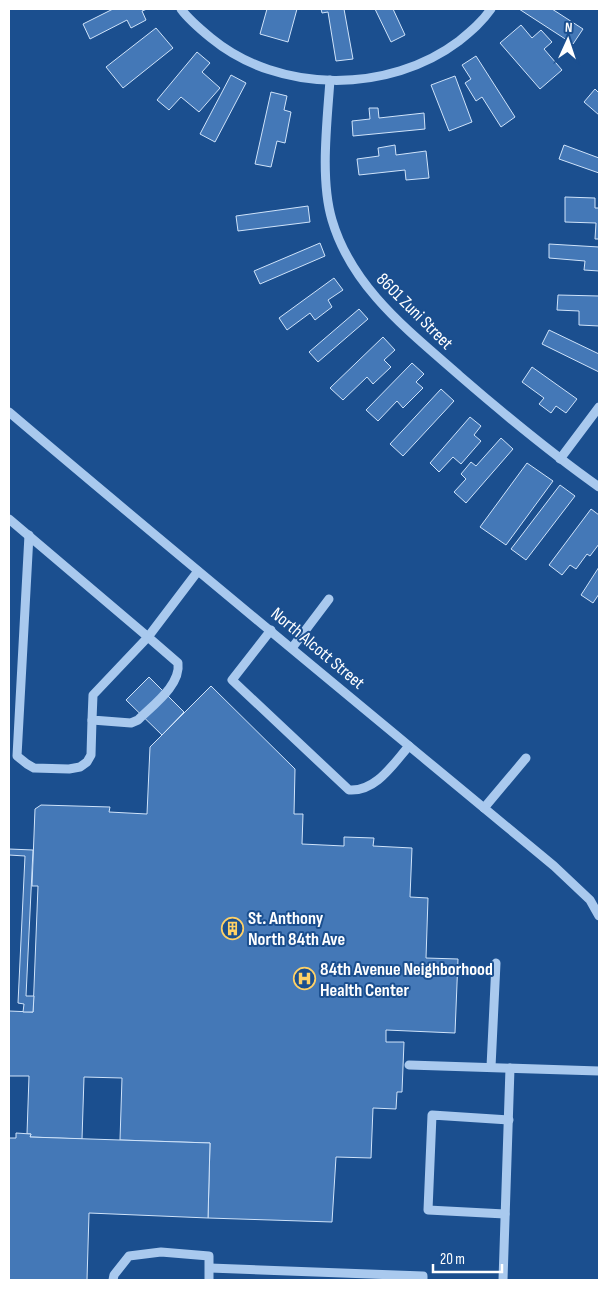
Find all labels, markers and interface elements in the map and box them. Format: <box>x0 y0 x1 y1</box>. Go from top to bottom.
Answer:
north arrow <box>543 15 593 65</box>
text: N <box>564 19 573 36</box>
street label: 8601 Zuni Street <box>372 269 458 354</box>
street label: North Alcott Street <box>267 603 369 694</box>
place label: St. Anthony North 84th Ave <box>248 908 345 950</box>
building icon: St. Anthony North 84th Ave <box>220 916 244 940</box>
place label: 84th Avenue Neighborhood Health Center <box>320 959 493 1001</box>
hospital icon: 84th Avenue Neighborhood Health Center <box>292 967 316 991</box>
scale bar <box>433 1242 502 1274</box>
text: 20 m <box>440 1250 465 1269</box>

